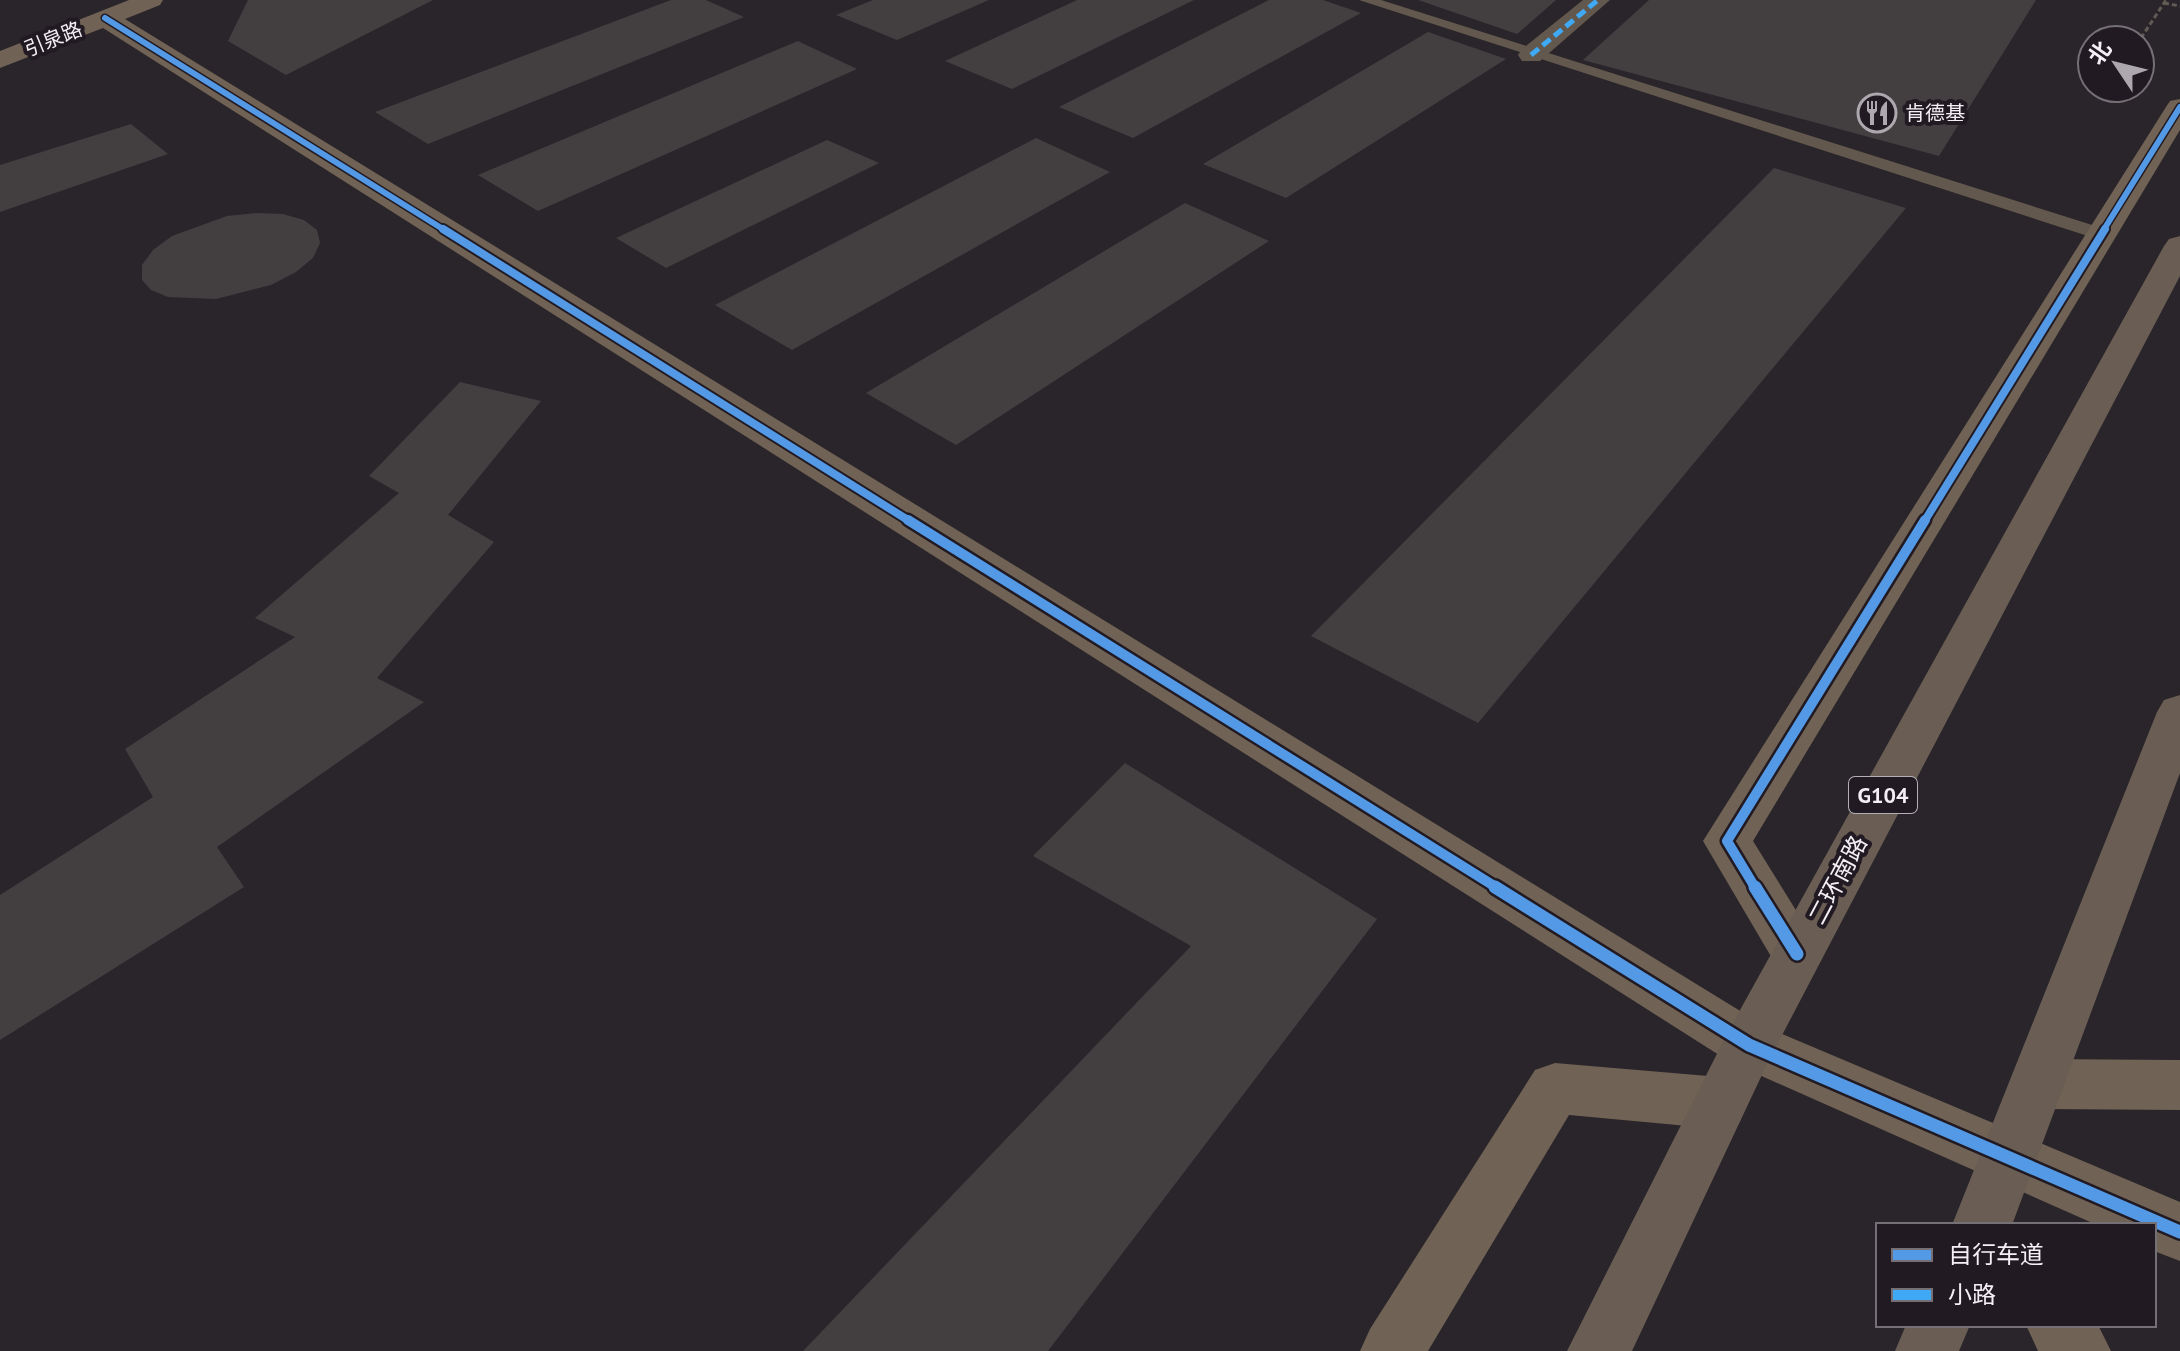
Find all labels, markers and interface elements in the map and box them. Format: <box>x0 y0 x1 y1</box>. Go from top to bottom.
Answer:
street label: 引泉路 <box>20 16 86 62</box>
north arrow <box>2076 24 2156 104</box>
text: 北 <box>2082 35 2117 70</box>
restaurant icon: 肯德基 <box>1856 92 1898 134</box>
place label: 肯德基 <box>1905 100 1965 126</box>
road number: G104 <box>1849 777 1917 813</box>
street label: 二环南路 <box>1801 830 1874 929</box>
legend <box>1876 1223 2156 1327</box>
text: 自行车道 <box>1948 1239 2044 1270</box>
text: 小路 <box>1948 1279 1996 1310</box>

